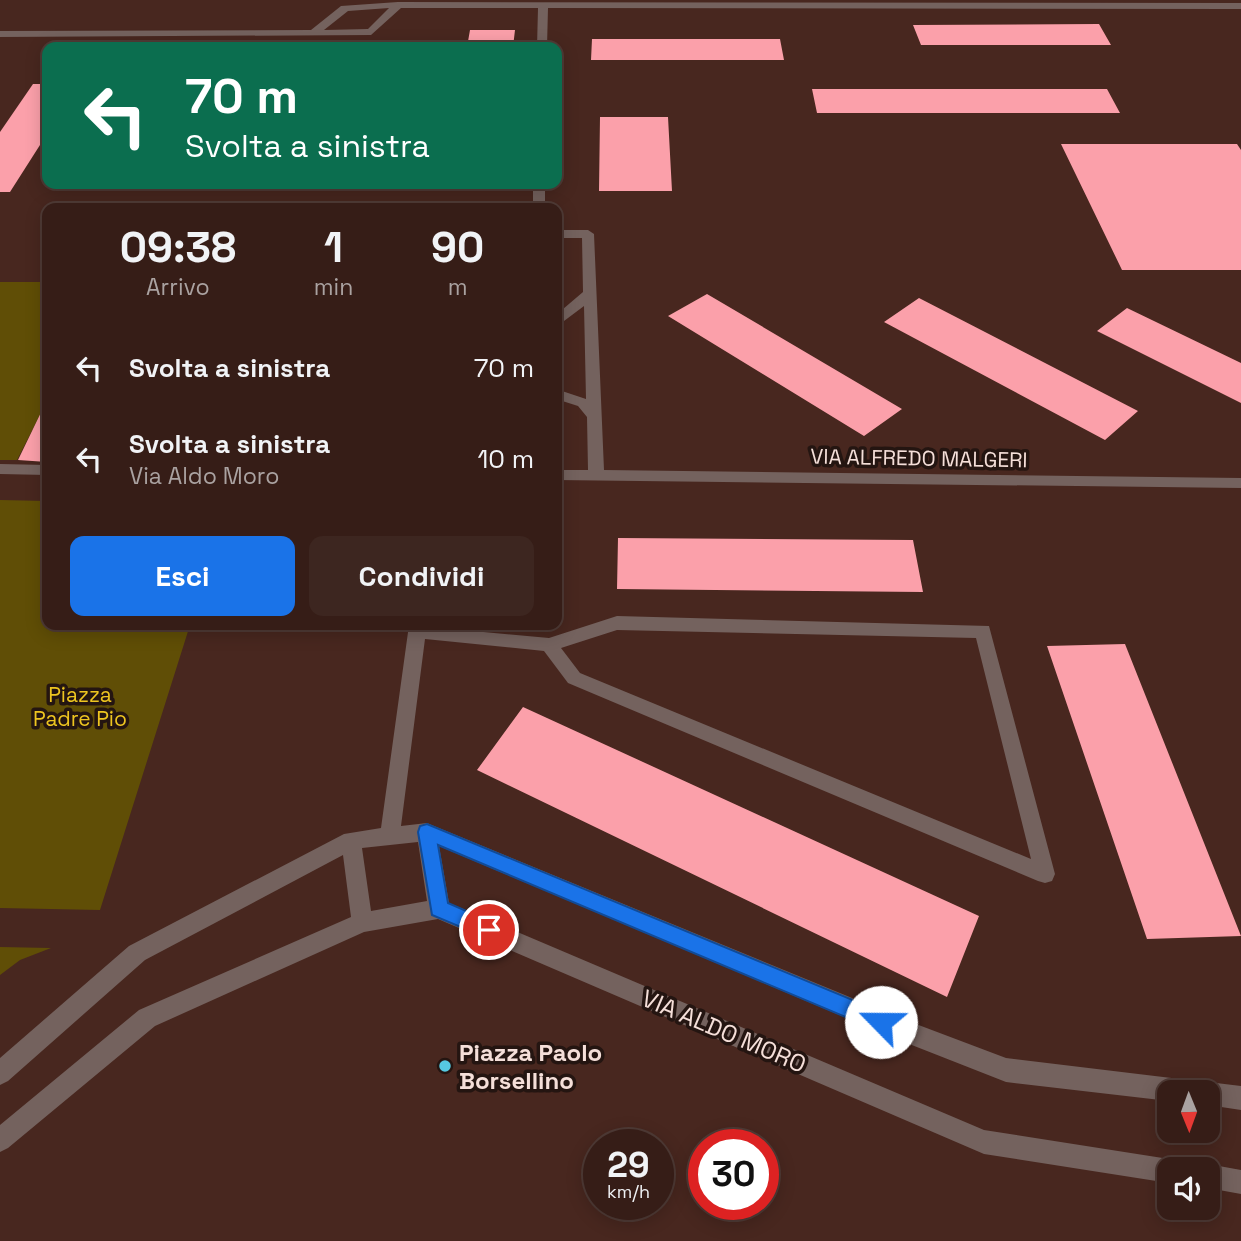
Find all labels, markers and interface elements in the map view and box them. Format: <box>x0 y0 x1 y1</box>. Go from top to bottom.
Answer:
text: 70 m <box>185 65 298 127</box>
icon: left <box>70 70 161 161</box>
text: Svolta a sinistra <box>185 126 430 166</box>
text: 09:38 <box>120 221 236 274</box>
text: 1 <box>324 221 343 274</box>
text: 90 <box>431 221 484 274</box>
text: Arrivo <box>146 272 210 302</box>
text: min <box>314 272 353 302</box>
text: m <box>448 272 468 302</box>
icon: left <box>70 349 108 387</box>
text: Svolta a sinistra <box>129 351 330 385</box>
text: 70 m <box>474 351 534 385</box>
text: Svolta a sinistra <box>129 427 330 461</box>
icon: left <box>70 440 108 478</box>
text: 10 m <box>477 442 534 476</box>
street label: VIA ALFREDO MALGERI <box>810 443 1028 473</box>
text: Via Aldo Moro <box>129 461 279 491</box>
button: Esci <box>70 536 295 616</box>
button: Condividi <box>309 536 534 616</box>
park label: Piazza Padre Pio <box>33 681 127 732</box>
pin <box>459 900 519 960</box>
icon: arrive <box>470 911 508 949</box>
street label: VIA ALDO MORO <box>637 982 811 1080</box>
position arrow <box>844 985 918 1059</box>
place label: Piazza Paolo Borsellino <box>459 1037 602 1096</box>
marker: Piazza Paolo Borsellino <box>437 1058 453 1074</box>
north arrow <box>1157 1080 1220 1143</box>
map controls <box>1157 1080 1220 1220</box>
speed limit sign: 30 <box>688 1129 779 1220</box>
text: 29 <box>607 1143 650 1187</box>
button: sound <box>1157 1157 1220 1220</box>
text: km/h <box>607 1180 650 1203</box>

